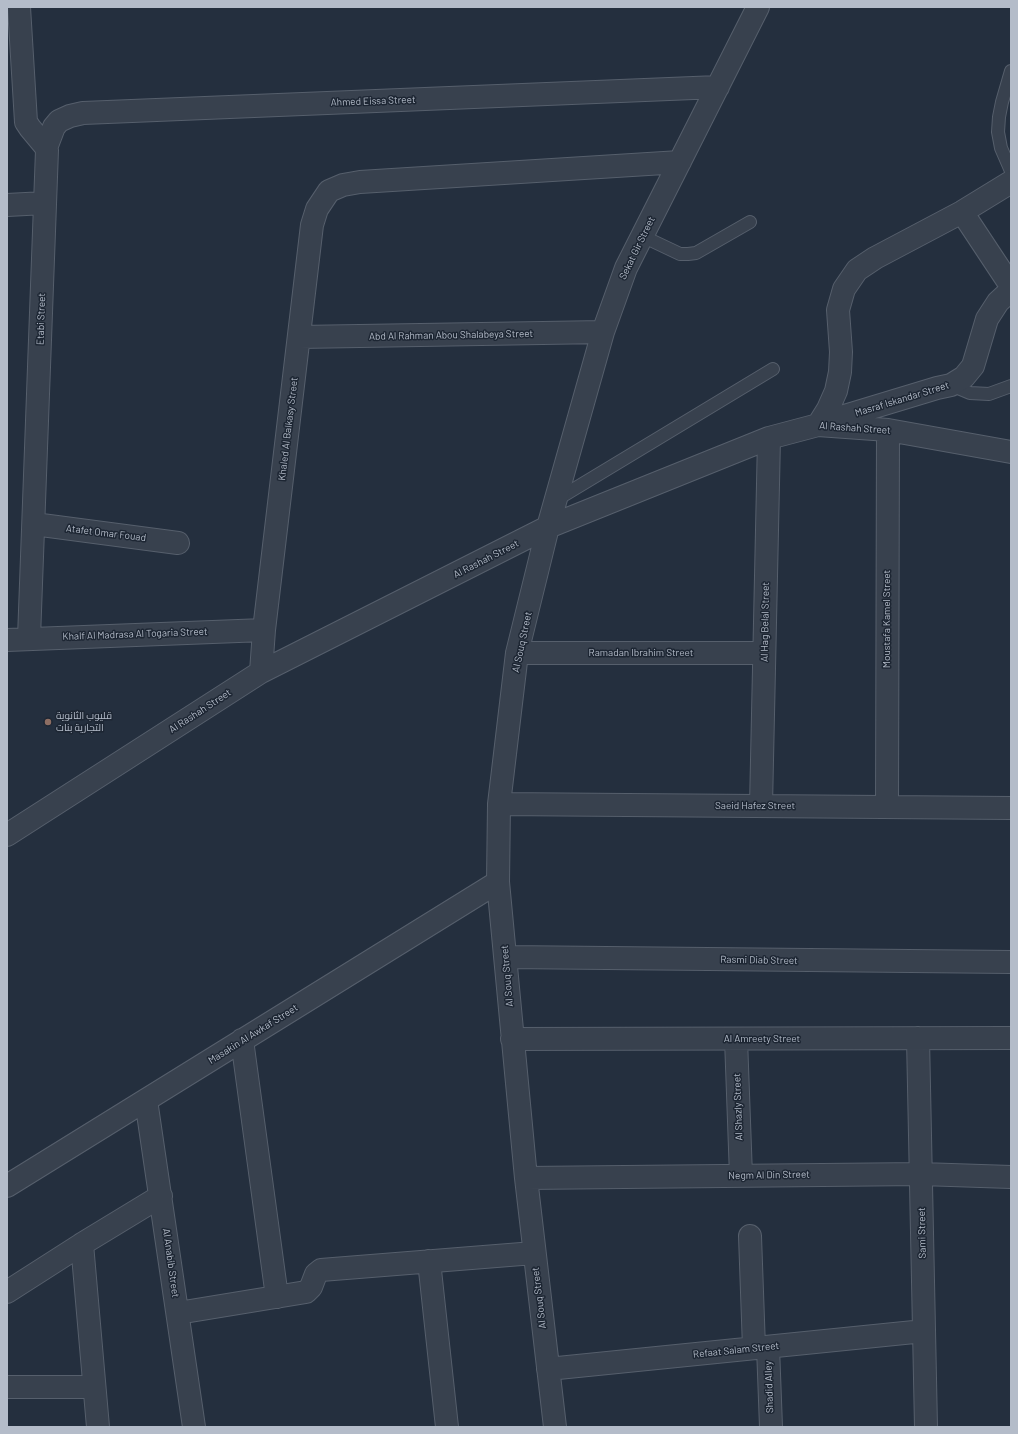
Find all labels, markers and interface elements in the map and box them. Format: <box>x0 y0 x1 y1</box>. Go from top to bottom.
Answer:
street label: Ahmed Eissa Street <box>330 94 416 108</box>
street label: Sekat Gir Street <box>617 215 657 281</box>
street label: Etabi Street <box>34 293 48 345</box>
street label: Abd Al Rahman Abou Shalabeya Street <box>369 328 533 342</box>
street label: Khaled Al Balkasy Street <box>276 377 300 481</box>
street label: Masraf Iskandar Street <box>854 379 950 419</box>
street label: Al Rashah Street <box>819 420 891 436</box>
street label: Atafet Omar Fouad <box>65 522 147 544</box>
street label: Al Rashah Street <box>451 537 521 581</box>
street label: Moustafa Kamel Street <box>881 570 893 668</box>
street label: Al Hag Belal Street <box>758 582 772 662</box>
street label: Al Souq Street <box>510 611 534 673</box>
street label: Khalf Al Madrasa Al Togaria Street <box>62 625 208 643</box>
street label: Ramadan Ibrahim Street <box>589 647 693 659</box>
street label: Al Rashah Street <box>167 686 233 736</box>
place label: قليوب الثانوية التجارية بنات <box>56 710 112 734</box>
marker: قليوب الثانوية التجارية بنات <box>43 717 53 727</box>
street label: Saeid Hafez Street <box>715 800 795 812</box>
street label: Al Souq Street <box>498 945 516 1007</box>
street label: Rasmi Diab Street <box>720 953 798 967</box>
street label: Masakin Al Awkaf Street <box>206 1002 300 1066</box>
street label: Al Amreety Street <box>724 1033 800 1045</box>
street label: Al Shazly Street <box>731 1073 745 1141</box>
street label: Negm Al Din Street <box>728 1168 810 1182</box>
street label: Sami Street <box>916 1207 928 1259</box>
street label: Al Anabib Street <box>160 1228 182 1298</box>
street label: Al Souq Street <box>529 1267 549 1329</box>
street label: Refaat Salam Street <box>692 1340 780 1360</box>
street label: Shadid Alley <box>762 1361 776 1413</box>

